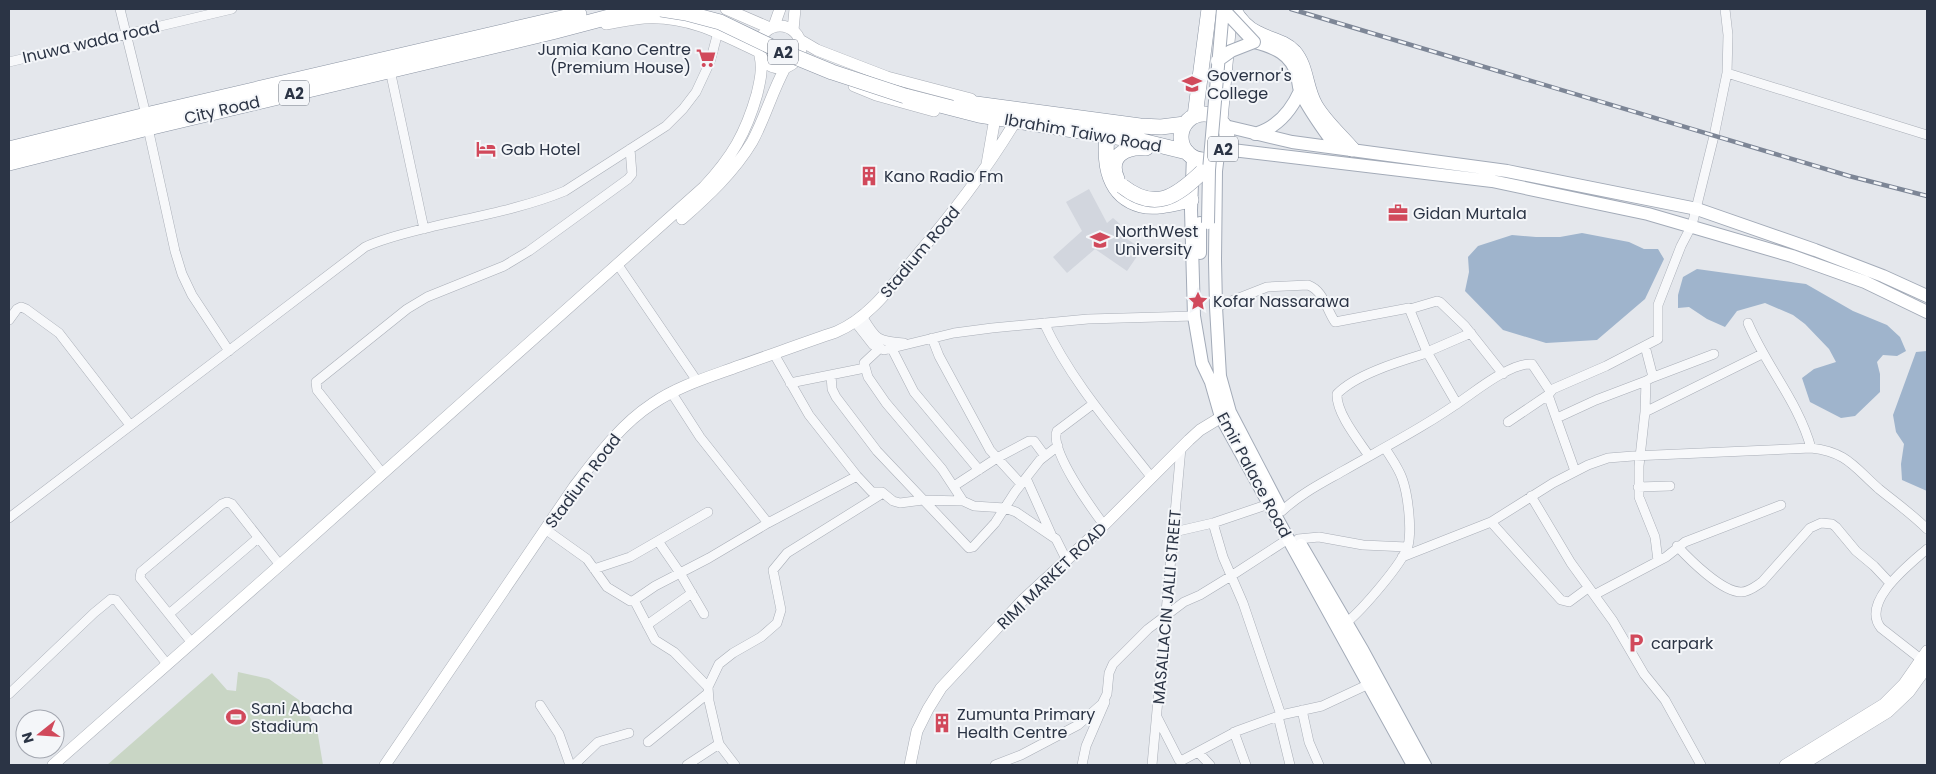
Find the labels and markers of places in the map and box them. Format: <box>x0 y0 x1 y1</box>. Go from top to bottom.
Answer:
place label: Jumia Kano Centre (Premium House) <box>537 38 691 79</box>
supermarket icon: Jumia Kano Centre (Premium House) <box>695 47 717 69</box>
place label: Governor's College <box>1207 64 1292 105</box>
school or university icon: Governor's College <box>1181 73 1203 95</box>
hotel icon: Gab Hotel <box>475 138 497 160</box>
place label: Gab Hotel <box>501 138 580 161</box>
building icon: Kano Radio Fm <box>858 165 880 187</box>
place label: Kano Radio Fm <box>884 165 1004 188</box>
office icon: Gidan Murtala <box>1387 202 1409 224</box>
place label: Gidan Murtala <box>1413 202 1527 225</box>
place label: NorthWest University <box>1115 220 1198 261</box>
school or university icon: NorthWest University <box>1089 229 1111 251</box>
place icon: Kofar Nassarawa <box>1187 290 1209 312</box>
place label: Kofar Nassarawa <box>1213 290 1349 313</box>
parking icon: carpark <box>1625 632 1647 654</box>
place label: carpark <box>1651 632 1714 655</box>
place label: Sani Abacha Stadium <box>251 697 353 738</box>
place label: Zumunta Primary Health Centre <box>957 703 1095 744</box>
sports icon: Sani Abacha Stadium <box>225 706 247 728</box>
building icon: Zumunta Primary Health Centre <box>931 712 953 734</box>

